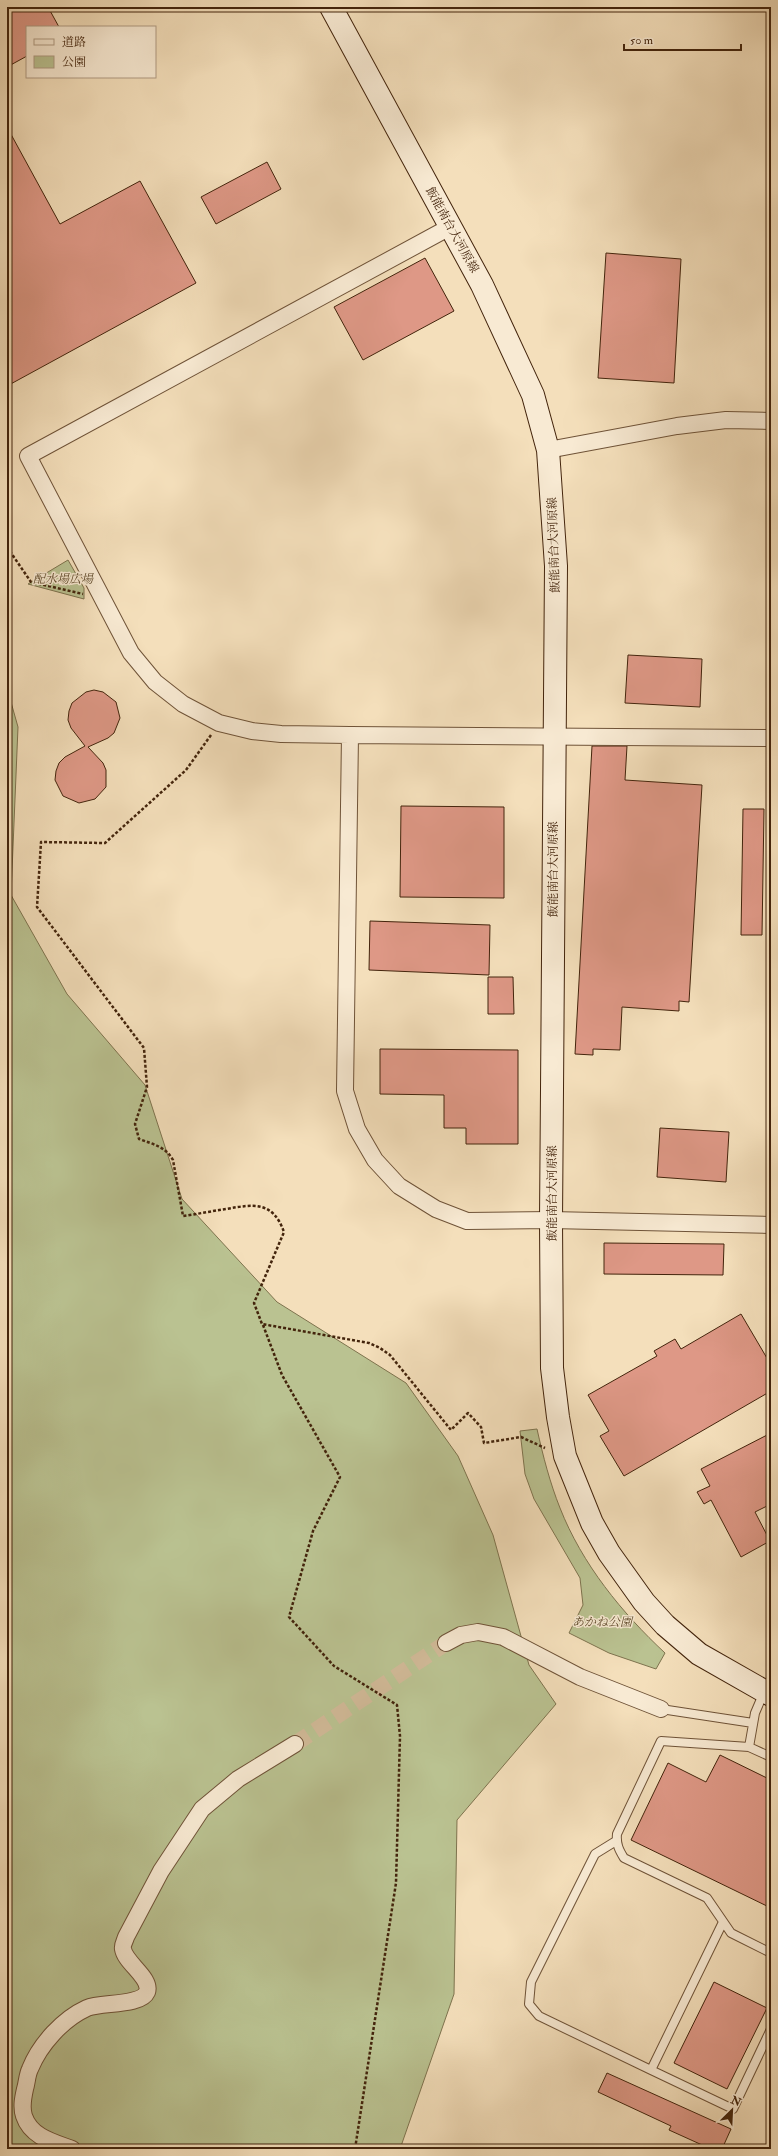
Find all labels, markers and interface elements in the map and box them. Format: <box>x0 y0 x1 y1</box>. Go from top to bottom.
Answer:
legend <box>26 26 156 78</box>
scale bar <box>624 26 741 52</box>
text: 50 m <box>630 33 654 48</box>
text: 道路 <box>62 35 86 50</box>
text: 公園 <box>62 55 86 70</box>
street label: 飯能南台大河原線 <box>422 184 482 276</box>
street label: 飯能南台大河原線 <box>545 497 563 593</box>
park label: 配水場広場 <box>33 572 94 587</box>
street label: 飯能南台大河原線 <box>546 821 561 917</box>
street label: 飯能南台大河原線 <box>545 1145 560 1241</box>
park label: あかね公園 <box>572 1615 634 1630</box>
north arrow <box>712 2090 752 2130</box>
text: N <box>728 2093 744 2110</box>

